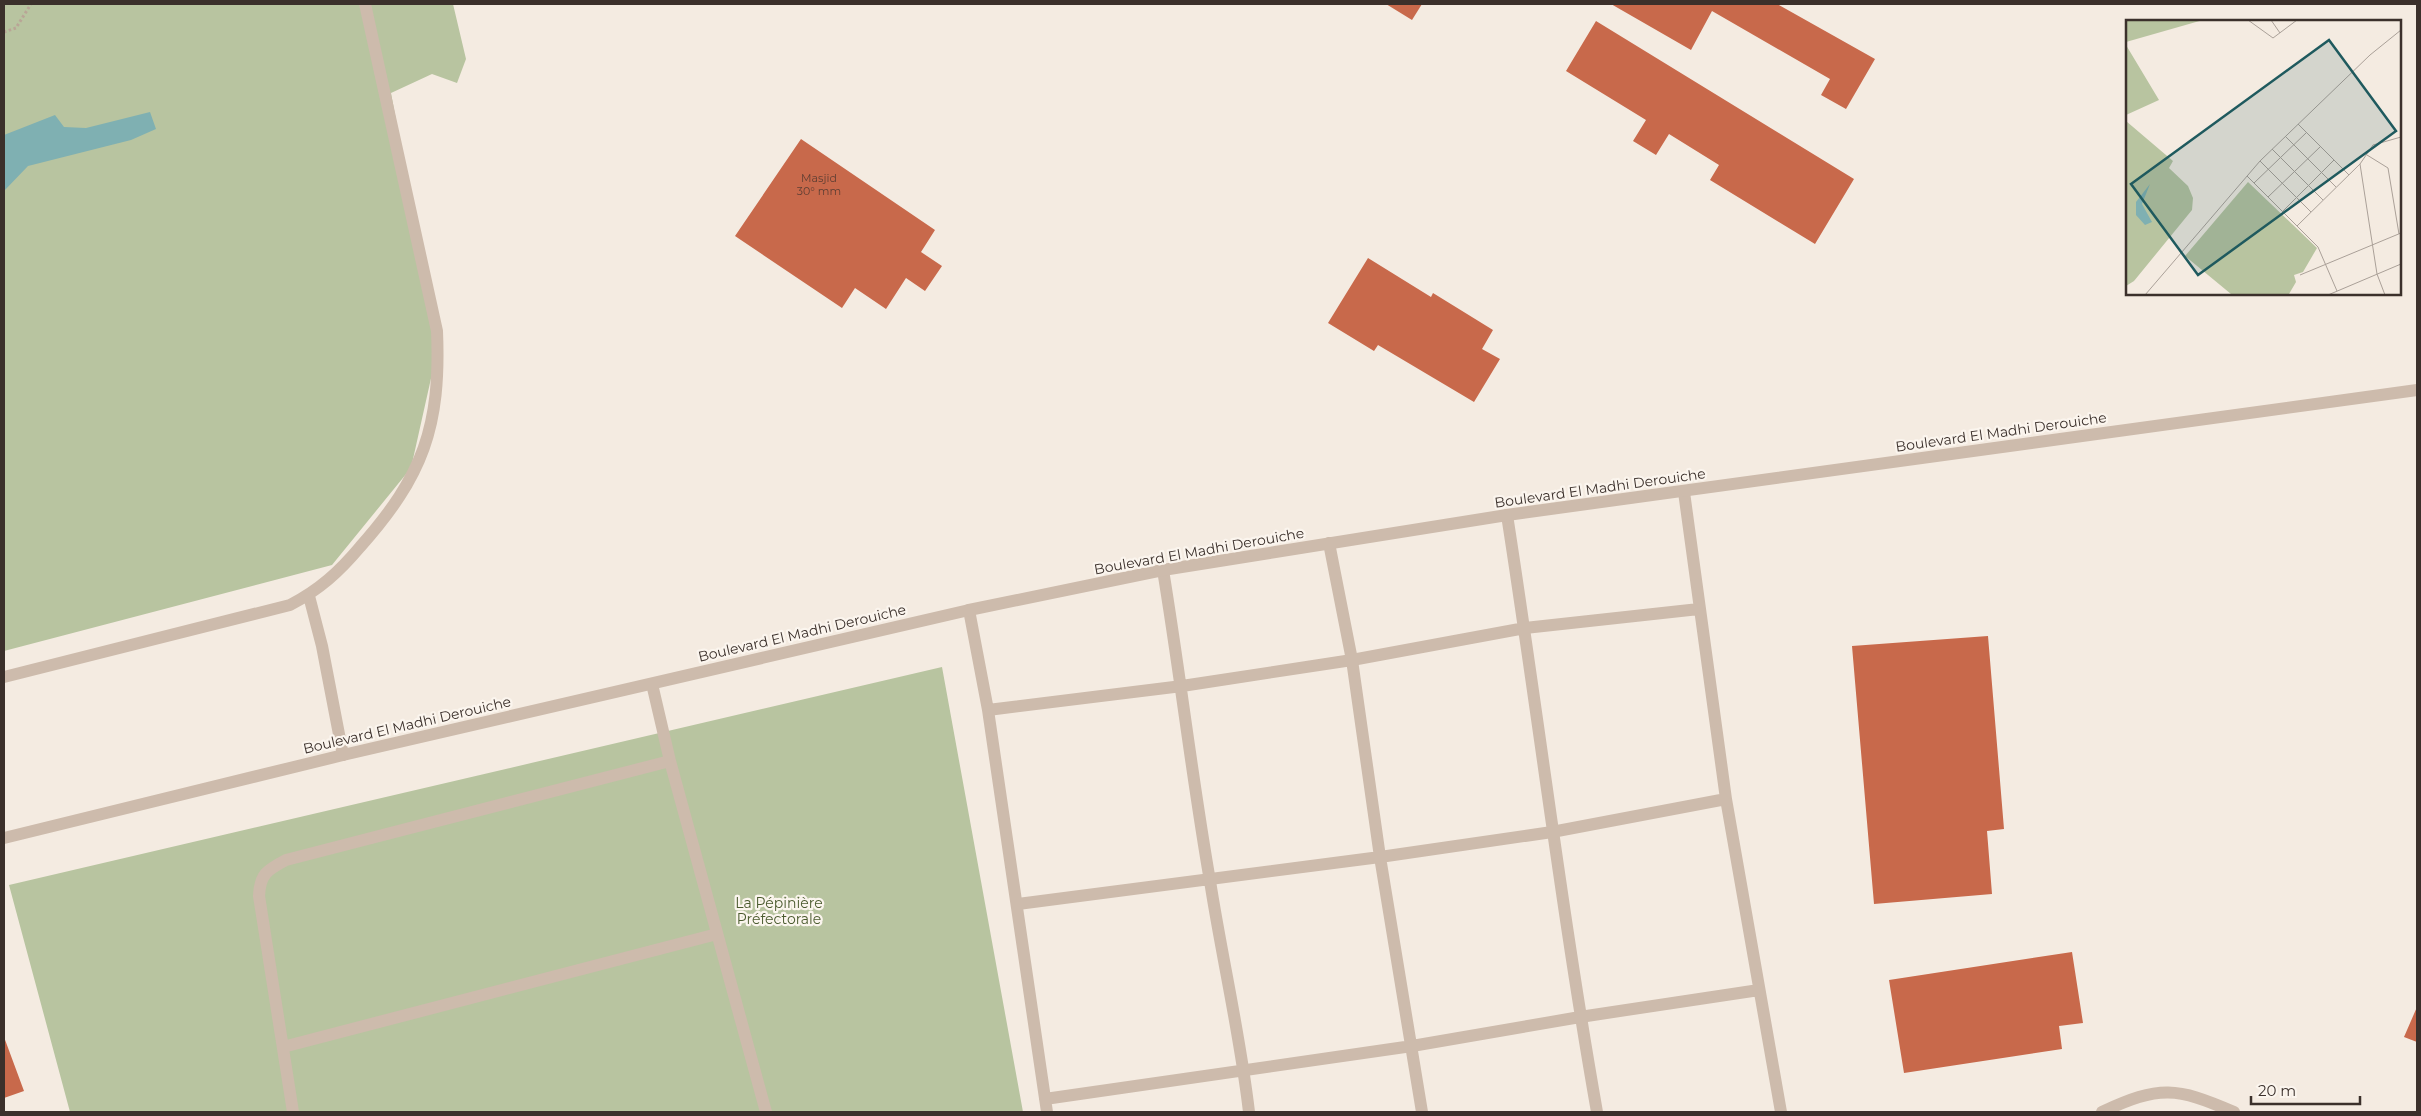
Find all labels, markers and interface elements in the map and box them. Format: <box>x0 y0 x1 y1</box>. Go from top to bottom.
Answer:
inset map <box>2126 20 2401 295</box>
house number: Masjid 30° mm <box>797 171 841 198</box>
street label: Boulevard El Madhi Derouiche <box>1894 408 2108 456</box>
street label: Boulevard El Madhi Derouiche <box>1493 464 1707 512</box>
street label: Boulevard El Madhi Derouiche <box>1093 524 1305 578</box>
street label: Boulevard El Madhi Derouiche <box>696 600 908 666</box>
street label: Boulevard El Madhi Derouiche <box>301 692 513 758</box>
park label: La Pépinière Préfectorale <box>735 894 823 928</box>
scale bar <box>2251 1074 2360 1106</box>
text: 20 m <box>2258 1081 2296 1100</box>

